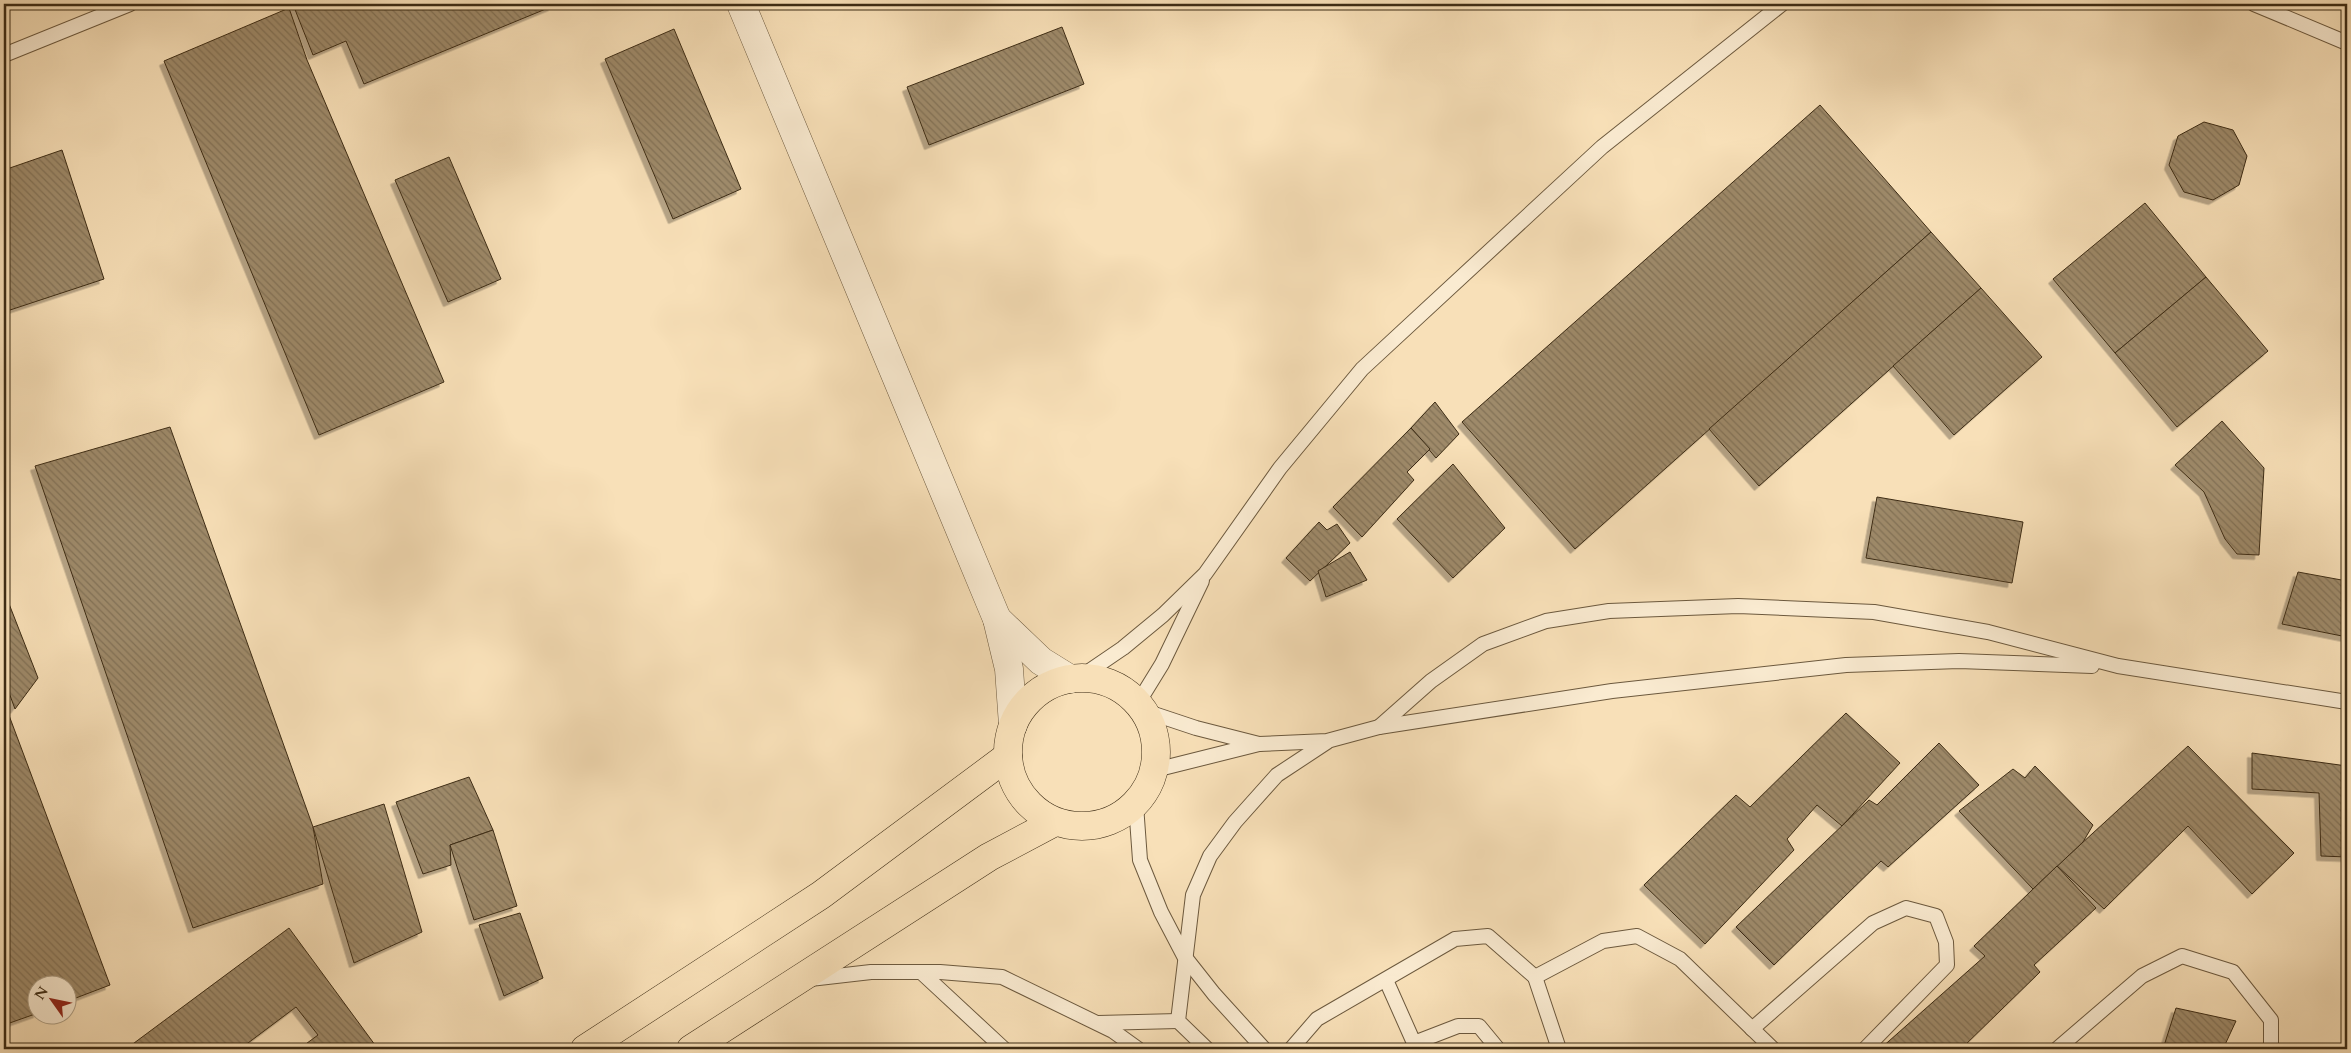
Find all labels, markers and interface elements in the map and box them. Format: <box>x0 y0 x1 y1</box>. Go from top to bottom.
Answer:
north arrow <box>28 976 78 1026</box>
text: N <box>30 983 53 1003</box>

